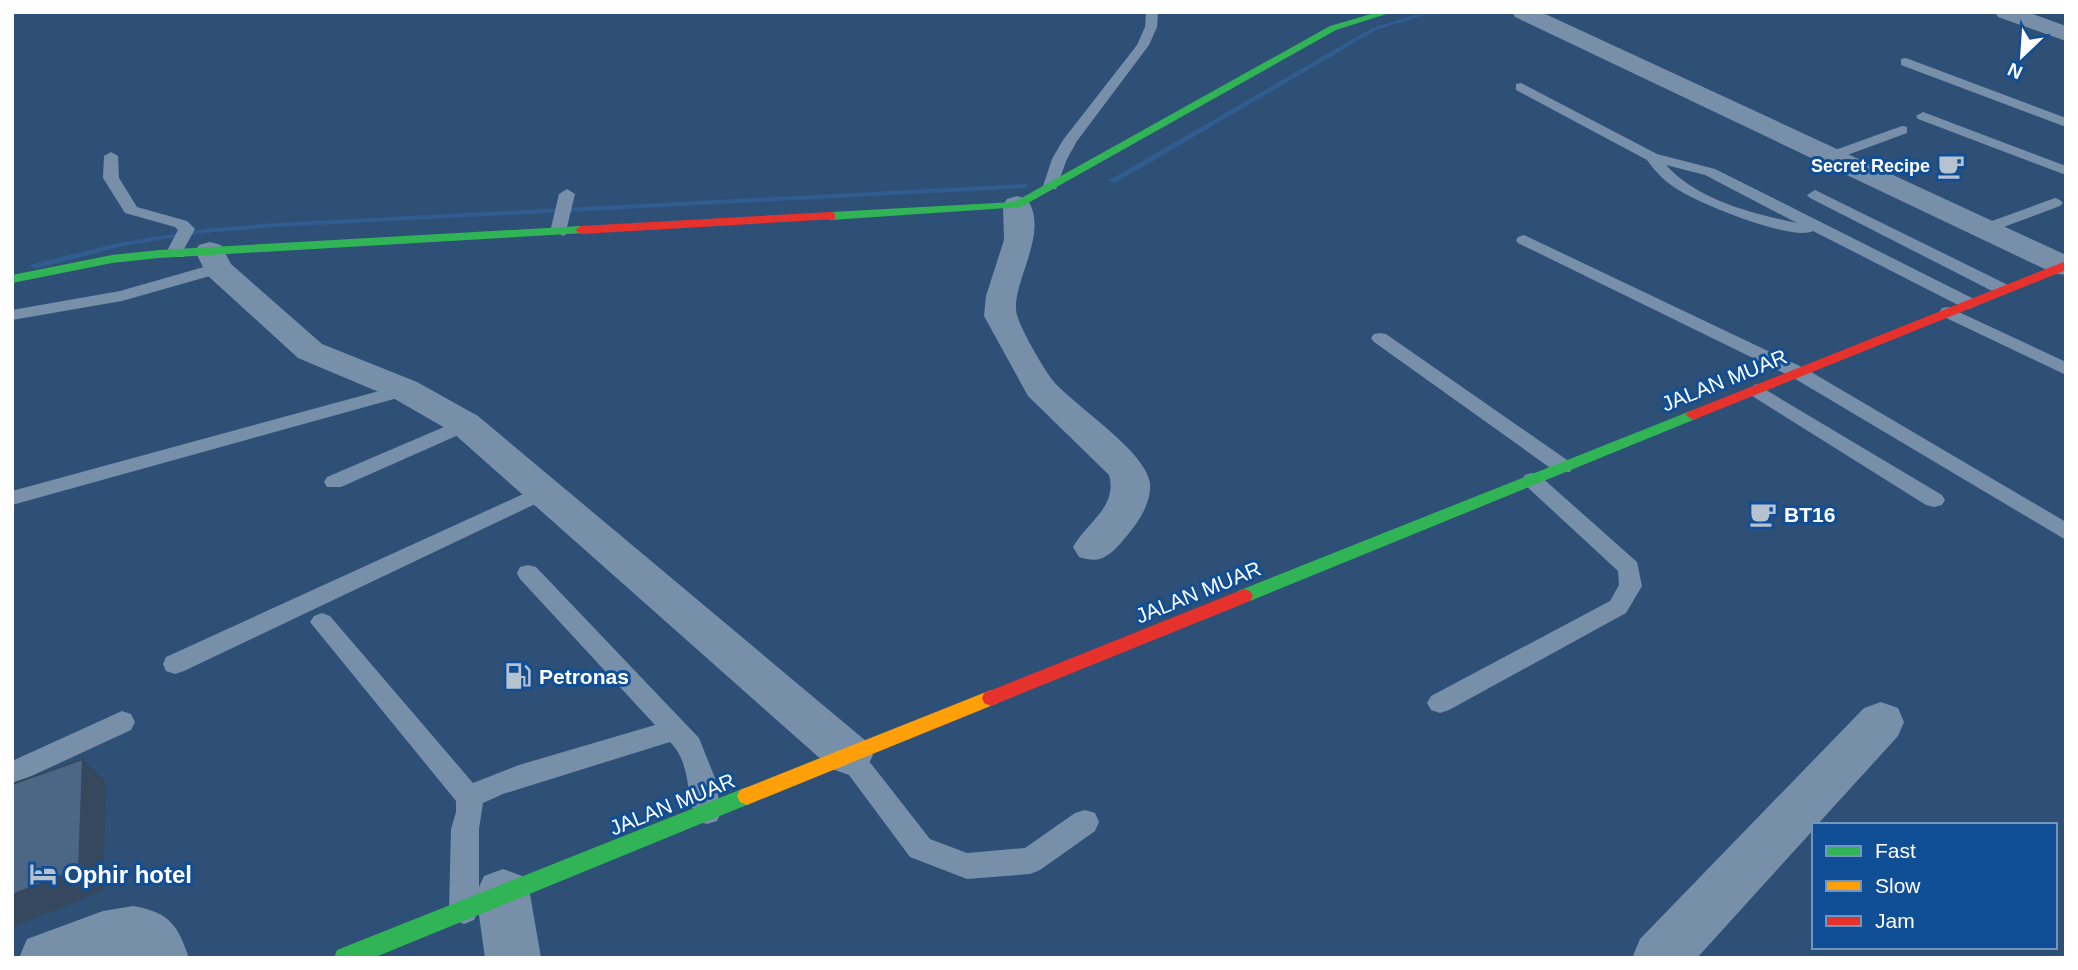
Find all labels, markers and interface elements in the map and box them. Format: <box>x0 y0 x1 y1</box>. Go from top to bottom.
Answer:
north arrow <box>1987 21 2057 91</box>
text: N <box>2004 59 2026 83</box>
cafe icon: Secret Recipe <box>1936 151 1966 181</box>
place label: Secret Recipe <box>1811 156 1930 176</box>
street label: JALAN MUAR <box>1658 344 1790 416</box>
cafe icon: BT16 <box>1748 499 1778 529</box>
place label: BT16 <box>1784 503 1835 526</box>
street label: JALAN MUAR <box>1132 556 1264 628</box>
fuel station icon: Petronas <box>503 661 533 691</box>
place label: Petronas <box>539 665 629 688</box>
street label: JALAN MUAR <box>606 768 738 840</box>
legend <box>1812 823 2057 949</box>
text: Fast <box>1875 839 1916 862</box>
hotel icon: Ophir hotel <box>28 859 58 889</box>
place label: Ophir hotel <box>64 861 192 888</box>
text: Slow <box>1875 874 1921 897</box>
text: Jam <box>1875 909 1915 932</box>

